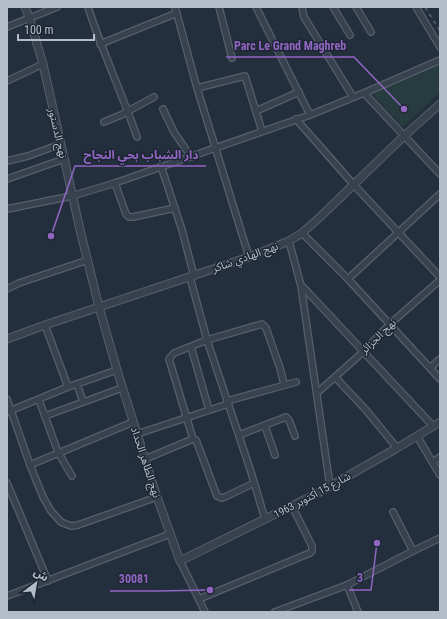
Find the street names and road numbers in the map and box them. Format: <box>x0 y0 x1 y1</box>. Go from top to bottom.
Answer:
street label: نهج الدستور <box>44 106 70 160</box>
street label: نهج الهادي شاكر <box>209 239 281 278</box>
street label: نهج الجزائر <box>357 316 400 358</box>
street label: نهج الطاهر الحداد <box>127 425 163 500</box>
street label: شارع 15 أكتوبر 1963 <box>271 469 354 522</box>

